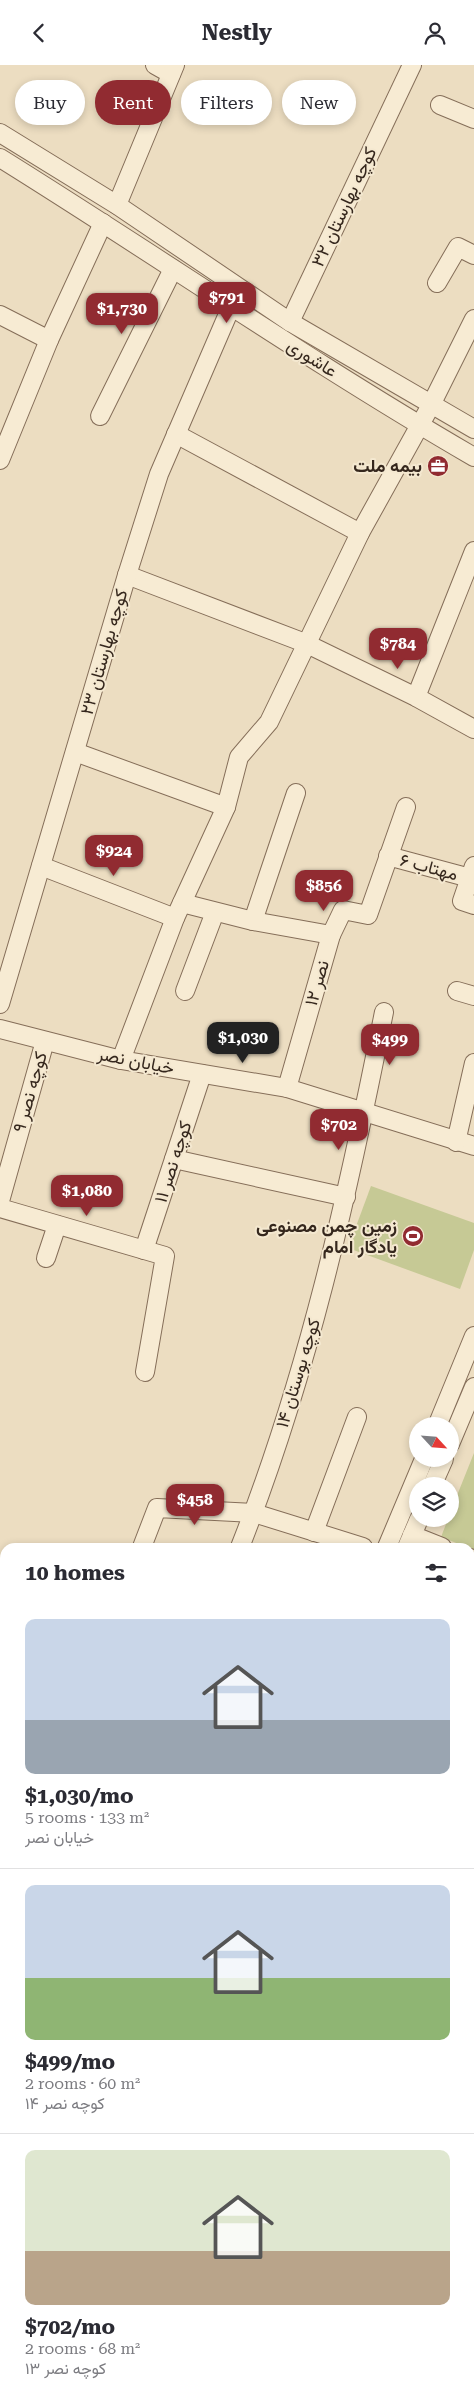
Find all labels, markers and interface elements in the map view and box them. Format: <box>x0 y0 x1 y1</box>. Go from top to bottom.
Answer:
icon: back <box>25 19 53 47</box>
icon: person <box>421 19 449 47</box>
text: Nestly <box>202 20 272 45</box>
chip: Buy <box>15 80 85 125</box>
chip: Rent <box>95 80 171 125</box>
chip: Filters <box>181 80 272 125</box>
chip: New <box>282 80 356 125</box>
street label: کوچه بهارستان ۳۲ <box>307 144 382 271</box>
pin: $791 <box>197 281 257 324</box>
text: $791 <box>209 288 245 307</box>
pin: $1,730 <box>81 293 163 335</box>
text: $1,730 <box>97 299 147 318</box>
street label: عاشوری <box>283 334 341 382</box>
office icon: بیمه ملت <box>426 454 450 478</box>
place label: بیمه ملت <box>353 455 422 477</box>
street label: کوچه بهارستان ۲۳ <box>76 587 133 718</box>
pin: $784 <box>368 627 428 670</box>
text: $784 <box>380 634 416 653</box>
pin: $924 <box>84 835 144 877</box>
text: $924 <box>96 841 132 860</box>
street label: مهتاب ۶ <box>398 849 460 885</box>
pin: $856 <box>294 869 354 912</box>
text: $856 <box>306 876 342 895</box>
street label: نصر ۱۲ <box>300 957 334 1009</box>
pin: $1,030 <box>202 1021 284 1064</box>
pin: $499 <box>360 1023 420 1066</box>
text: $1,030 <box>218 1028 268 1047</box>
text: $499 <box>372 1030 408 1049</box>
street label: خیابان نصر <box>95 1043 176 1079</box>
street label: کوچه نصر ۹ <box>8 1049 53 1135</box>
pin: $702 <box>309 1109 369 1151</box>
text: $702 <box>321 1115 357 1134</box>
street label: کوچه نصر ۱۱ <box>149 1118 197 1206</box>
pin: $1,080 <box>46 1175 128 1217</box>
text: $1,080 <box>62 1181 112 1200</box>
place label: زمین چمن مصنوعی یادگار امام <box>256 1215 397 1259</box>
sports icon: زمین چمن مصنوعی یادگار امام <box>401 1224 425 1248</box>
street label: کوچه بوستان ۱۴ <box>271 1316 326 1431</box>
north arrow <box>409 1417 459 1467</box>
map controls <box>409 1417 459 1527</box>
button: layers <box>409 1477 459 1527</box>
pin: $458 <box>165 1483 225 1526</box>
text: $458 <box>177 1490 213 1509</box>
icon: filters <box>422 1559 450 1587</box>
text: 10 homes <box>25 1561 125 1585</box>
icon: home <box>193 1652 283 1742</box>
text: $1,030/mo <box>25 1784 134 1808</box>
text: 5 rooms · 133 m² <box>25 1808 149 1827</box>
text: خیابان نصر <box>25 1828 94 1847</box>
icon: home <box>193 1917 283 2007</box>
text: $499/mo <box>25 2050 115 2074</box>
text: 2 rooms · 60 m² <box>25 2074 140 2093</box>
text: کوچه نصر ۱۴ <box>25 2094 105 2113</box>
icon: home <box>193 2182 283 2272</box>
text: $702/mo <box>25 2315 115 2339</box>
text: 2 rooms · 68 m² <box>25 2339 140 2358</box>
text: کوچه نصر ۱۳ <box>25 2359 106 2378</box>

